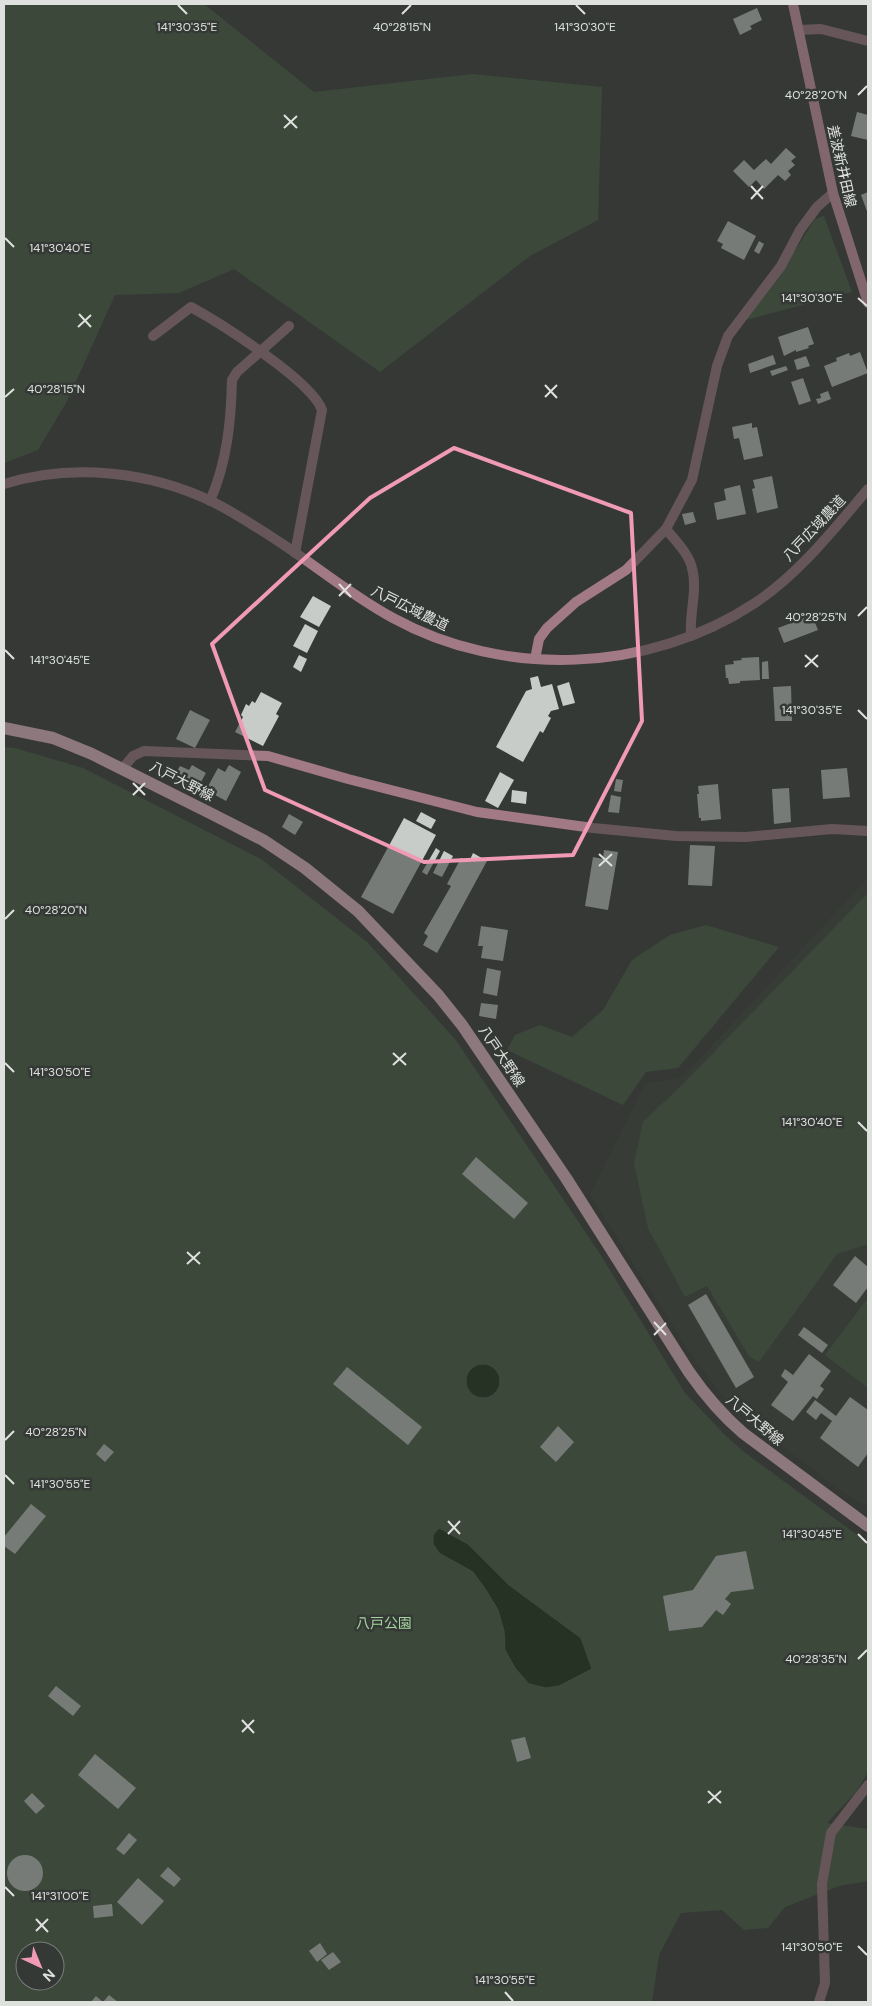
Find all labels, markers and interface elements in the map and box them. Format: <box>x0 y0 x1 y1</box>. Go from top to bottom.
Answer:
text: 141°30'35"E <box>157 19 218 35</box>
text: 40°28'15"N <box>373 19 431 35</box>
text: 141°30'30"E <box>554 19 616 35</box>
text: 40°28'20"N <box>785 87 847 103</box>
street label: 差波新井田線 <box>824 123 860 209</box>
text: 141°30'40"E <box>29 240 91 256</box>
text: 141°30'30"E <box>781 290 843 306</box>
text: 40°28'15"N <box>27 381 85 397</box>
street label: 八戸広域農道 <box>779 491 849 565</box>
street label: 八戸広域農道 <box>368 581 452 635</box>
text: 40°28'25"N <box>785 609 847 625</box>
text: 141°30'45"E <box>30 652 90 668</box>
text: 141°30'35"E <box>782 702 843 718</box>
street label: 八戸大野線 <box>147 757 217 805</box>
text: 40°28'20"N <box>25 902 87 918</box>
street label: 八戸大野線 <box>475 1022 529 1090</box>
text: 141°30'50"E <box>29 1064 91 1080</box>
text: 141°30'40"E <box>781 1114 843 1130</box>
street label: 八戸大野線 <box>722 1391 788 1449</box>
text: 40°28'25"N <box>25 1424 87 1440</box>
text: 141°30'55"E <box>30 1476 90 1492</box>
text: 141°30'45"E <box>782 1526 842 1542</box>
park label: 八戸公園 <box>356 1614 412 1632</box>
text: 40°28'35"N <box>785 1651 847 1667</box>
text: 141°31'00"E <box>31 1888 89 1904</box>
text: 141°30'50"E <box>781 1939 843 1955</box>
north arrow <box>15 1941 65 1991</box>
text: N <box>39 1965 59 1985</box>
text: 141°30'55"E <box>475 1972 535 1988</box>

